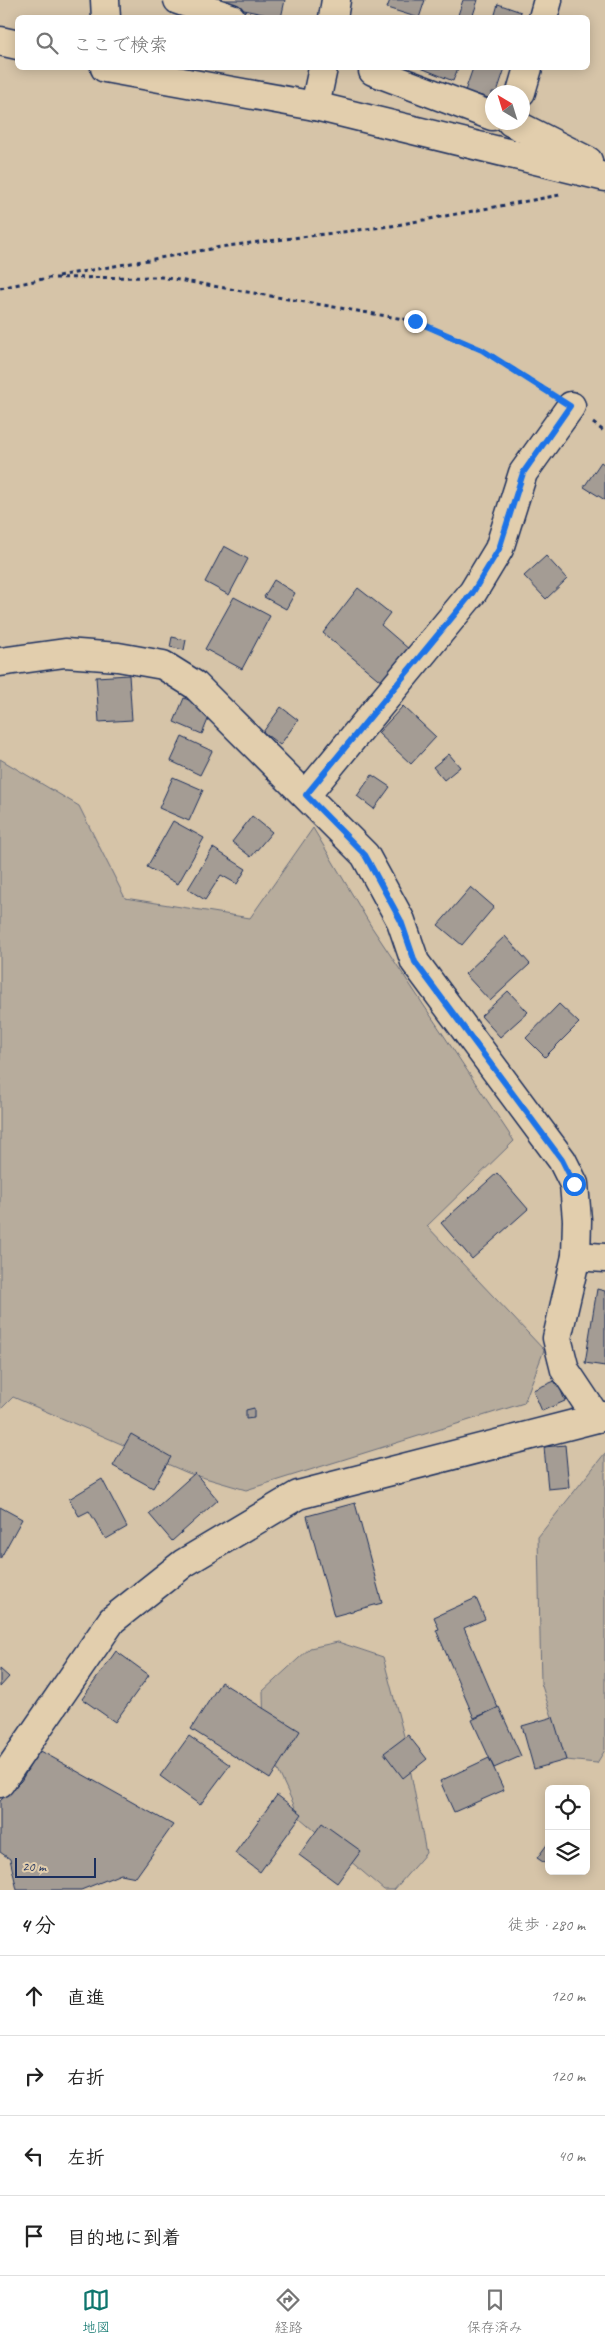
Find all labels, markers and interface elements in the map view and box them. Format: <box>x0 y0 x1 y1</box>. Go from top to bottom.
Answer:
search box <box>15 15 590 70</box>
icon: search <box>33 29 61 57</box>
text: ここで検索 <box>73 33 168 57</box>
north arrow <box>485 85 530 130</box>
route end <box>404 310 427 333</box>
route start <box>563 1173 586 1196</box>
map controls <box>545 1785 590 1875</box>
button: locate <box>545 1785 590 1830</box>
button: layers <box>545 1830 590 1875</box>
scale bar <box>15 1855 96 1878</box>
text: 20 m <box>22 1858 46 1875</box>
text: 4 分 <box>20 1912 56 1938</box>
text: 徒歩 · 280 m <box>508 1915 585 1935</box>
icon: ahead <box>20 1982 48 2010</box>
text: 直進 <box>67 1986 105 2010</box>
text: 120 m <box>551 1986 585 2006</box>
icon: right <box>20 2062 48 2090</box>
text: 右折 <box>67 2066 105 2090</box>
text: 120 m <box>551 2066 585 2086</box>
icon: left <box>20 2142 48 2170</box>
text: 左折 <box>67 2146 105 2170</box>
text: 40 m <box>558 2146 585 2166</box>
icon: arrive <box>20 2222 48 2250</box>
text: 目的地に到着 <box>67 2226 181 2250</box>
tab: 地図 <box>82 2286 110 2336</box>
tab: 経路 <box>274 2286 302 2336</box>
tab: 保存済み <box>467 2286 523 2336</box>

